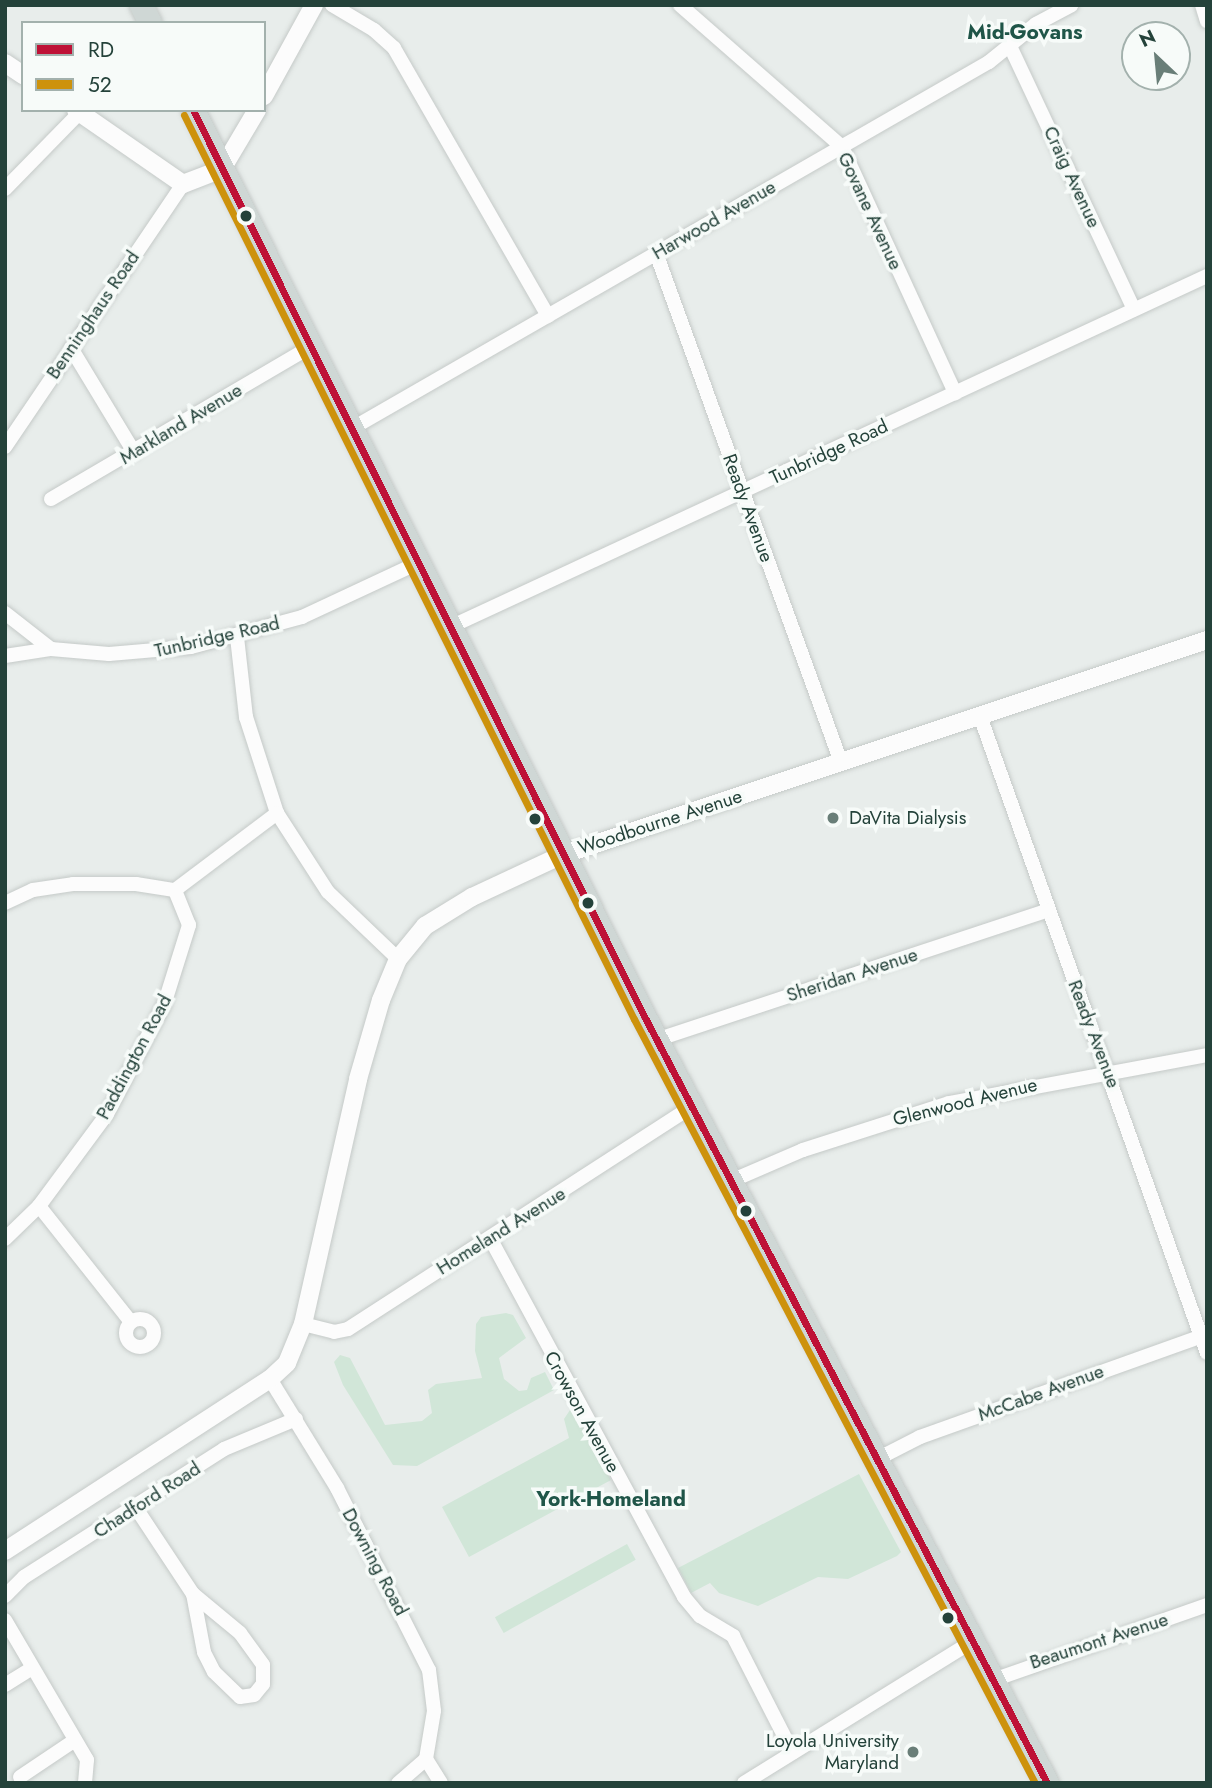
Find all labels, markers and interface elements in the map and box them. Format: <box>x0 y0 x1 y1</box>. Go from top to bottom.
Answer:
district label: Mid-Govans <box>967 19 1083 45</box>
legend <box>21 21 266 112</box>
north arrow <box>1121 21 1191 91</box>
text: N <box>1135 23 1160 54</box>
text: RD <box>88 35 114 65</box>
text: 52 <box>88 70 112 100</box>
street label: Craig Avenue <box>1039 123 1105 231</box>
street label: Govane Avenue <box>833 149 907 273</box>
street label: Harwood Avenue <box>648 175 780 265</box>
unlabelled marker <box>239 209 253 223</box>
street label: Benninghaus Road <box>42 247 144 383</box>
street label: Markland Avenue <box>116 379 246 469</box>
street label: Tunbridge Road <box>766 415 892 489</box>
street label: Ready Avenue <box>718 451 778 565</box>
street label: Tunbridge Road <box>152 612 282 662</box>
street label: Woodbourne Avenue <box>575 785 745 859</box>
place label: DaVita Dialysis <box>849 807 966 829</box>
marker: DaVita Dialysis <box>823 808 843 828</box>
unlabelled marker <box>528 812 542 826</box>
unlabelled marker <box>581 896 595 910</box>
street label: Sheridan Avenue <box>784 943 920 1007</box>
street label: Ready Avenue <box>1063 977 1125 1091</box>
street label: Paddington Road <box>92 991 176 1123</box>
street label: Glenwood Avenue <box>891 1073 1039 1131</box>
street label: Homeland Avenue <box>432 1182 570 1280</box>
unlabelled marker <box>739 1204 753 1218</box>
street label: Crowson Avenue <box>539 1347 625 1477</box>
street label: McCabe Avenue <box>975 1360 1107 1426</box>
street label: Chadford Road <box>89 1457 205 1543</box>
district label: York-Homeland <box>536 1486 686 1512</box>
street label: Downing Road <box>337 1504 413 1620</box>
street label: Beaumont Avenue <box>1027 1608 1171 1674</box>
unlabelled marker <box>941 1611 955 1625</box>
place label: Loyola University Maryland <box>766 1730 899 1774</box>
marker: Loyola University Maryland <box>905 1744 921 1760</box>

